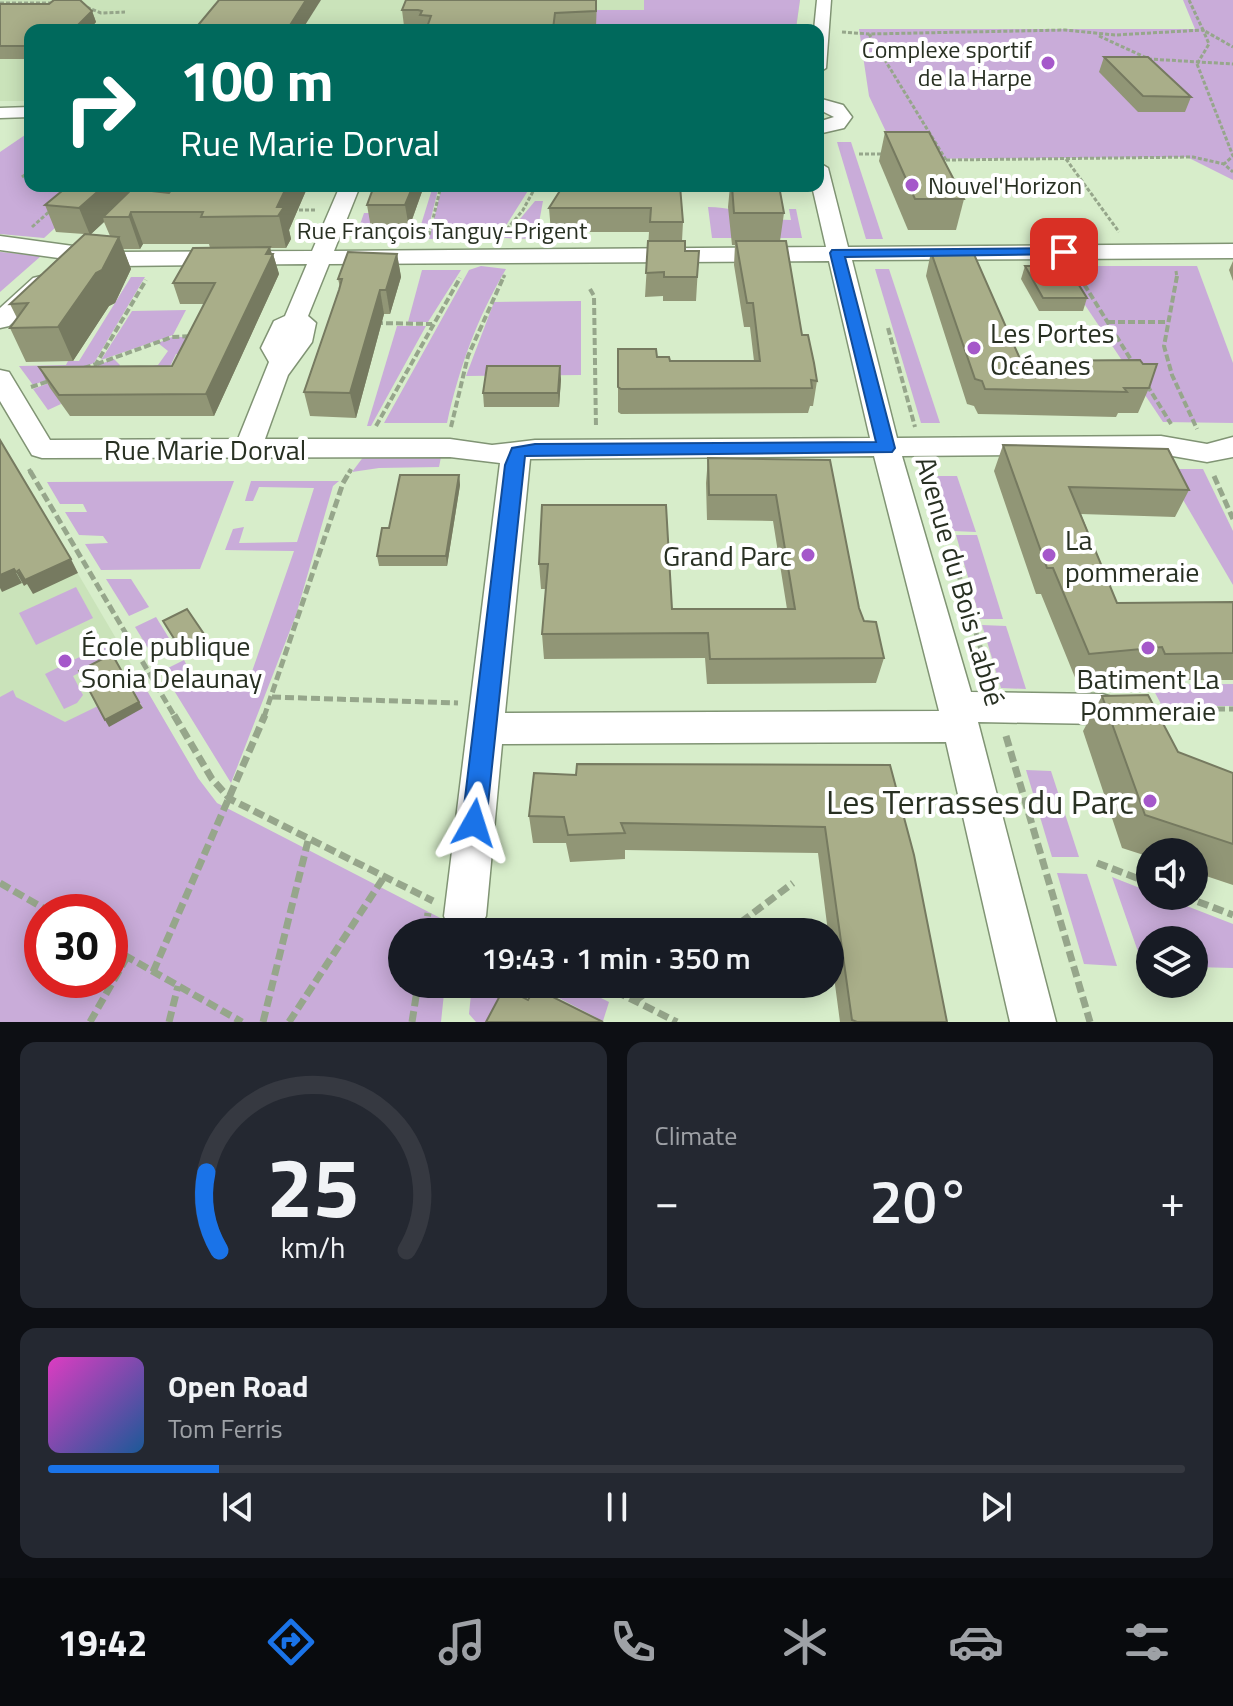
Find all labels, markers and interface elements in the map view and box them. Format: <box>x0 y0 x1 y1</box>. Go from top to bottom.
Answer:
place label: Complexe sportif de la Harpe <box>862 31 1032 95</box>
text: 100 m <box>180 38 333 123</box>
marker: Complexe sportif de la Harpe <box>1039 54 1057 72</box>
icon: right <box>48 56 152 160</box>
text: Rue Marie Dorval <box>180 115 440 170</box>
place label: Nouvel'Horizon <box>928 167 1082 203</box>
marker: Nouvel'Horizon <box>903 176 921 194</box>
street label: Rue François Tanguy-Prigent <box>297 212 588 248</box>
pin <box>1030 218 1098 286</box>
icon: arrive <box>1042 230 1086 274</box>
place label: Les Portes Océanes <box>990 311 1115 386</box>
marker: Les Portes Océanes <box>965 339 983 357</box>
street label: Rue Marie Dorval <box>104 428 306 471</box>
street label: Avenue du Bois Labbé <box>905 451 1017 711</box>
place label: La pommeraie <box>1065 518 1200 593</box>
place label: Grand Parc <box>663 534 792 577</box>
marker: Grand Parc <box>799 546 817 564</box>
marker: La pommeraie <box>1040 546 1058 564</box>
place label: École publique Sonia Delaunay <box>81 624 262 699</box>
marker: Batiment La Pommeraie <box>1139 639 1157 657</box>
marker: École publique Sonia Delaunay <box>56 652 74 670</box>
place label: Batiment La Pommeraie <box>1076 657 1220 732</box>
place label: Les Terrasses du Parc <box>826 775 1134 827</box>
position arrow <box>432 781 516 865</box>
marker: Les Terrasses du Parc <box>1141 792 1159 810</box>
map controls <box>1136 838 1208 998</box>
button: sound <box>1136 838 1208 910</box>
speed limit sign: 30 <box>24 894 128 998</box>
button: layers <box>1136 926 1208 998</box>
text: 19:43 · 1 min · 350 m <box>481 935 751 981</box>
text: Climate <box>655 1116 737 1155</box>
text: 25 <box>267 1123 360 1249</box>
text: 20° <box>869 1155 970 1246</box>
text: − <box>655 1167 679 1234</box>
text: + <box>1160 1167 1185 1234</box>
text: km/h <box>281 1226 346 1269</box>
text: Open Road <box>168 1363 309 1409</box>
text: Tom Ferris <box>168 1409 283 1448</box>
icon: previous <box>216 1485 260 1529</box>
icon: pause <box>595 1485 639 1529</box>
icon: next <box>974 1485 1018 1529</box>
icon: directions <box>263 1614 319 1670</box>
icon: music <box>434 1614 490 1670</box>
icon: phone <box>605 1614 661 1670</box>
icon: climate <box>777 1614 833 1670</box>
icon: car <box>948 1614 1004 1670</box>
icon: filters <box>1119 1614 1175 1670</box>
text: 19:42 <box>58 1615 148 1670</box>

